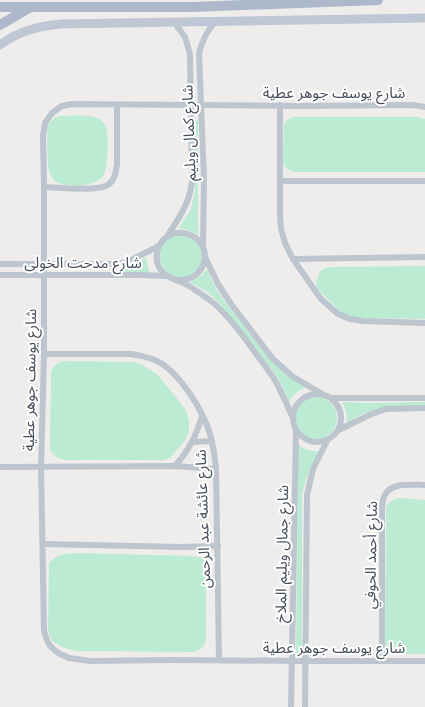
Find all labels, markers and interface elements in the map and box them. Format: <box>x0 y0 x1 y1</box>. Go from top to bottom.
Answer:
street label: شارع يوسف جوهر عطية <box>263 83 406 105</box>
street label: شارع كمال ويليم <box>177 84 203 182</box>
street label: شارع مدحت الخولى <box>24 253 142 275</box>
street label: شارع يوسف جوهر عطية <box>19 308 43 451</box>
street label: شارع عائشة عبد الرحمن <box>191 449 217 589</box>
street label: شارع جمال ويليم الملاخ <box>271 485 295 623</box>
street label: شارع أحمد الحوفي <box>360 501 384 609</box>
street label: شارع يوسف جوهر عطية <box>263 638 406 660</box>

